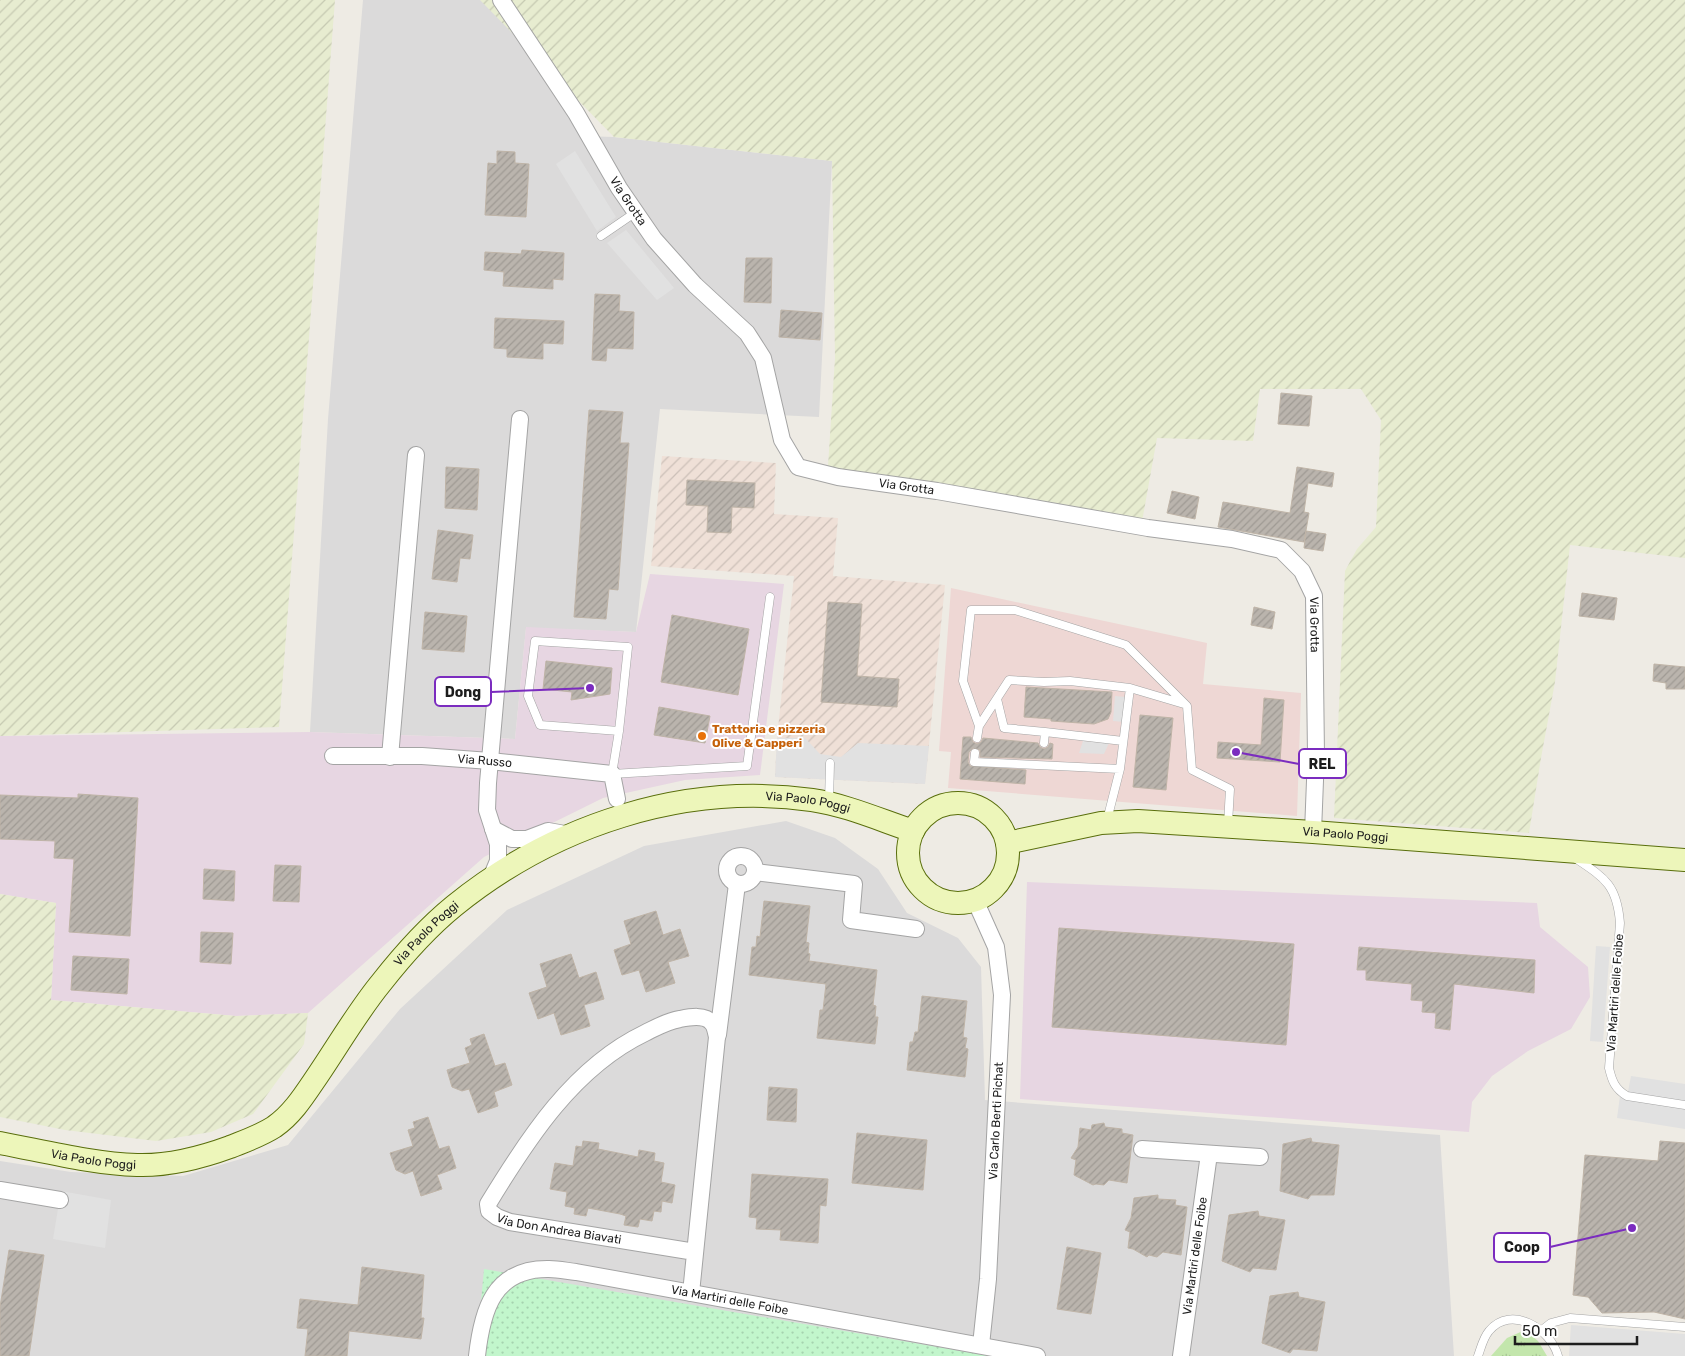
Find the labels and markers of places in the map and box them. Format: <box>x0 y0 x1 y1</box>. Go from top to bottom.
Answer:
callout: Dong <box>435 677 491 706</box>
place label: Trattoria e pizzeria Olive & Capperi <box>712 722 825 750</box>
marker: Trattoria e pizzeria Olive & Capperi <box>696 730 708 742</box>
callout: REL <box>1299 749 1346 778</box>
callout: Coop <box>1494 1233 1550 1262</box>

